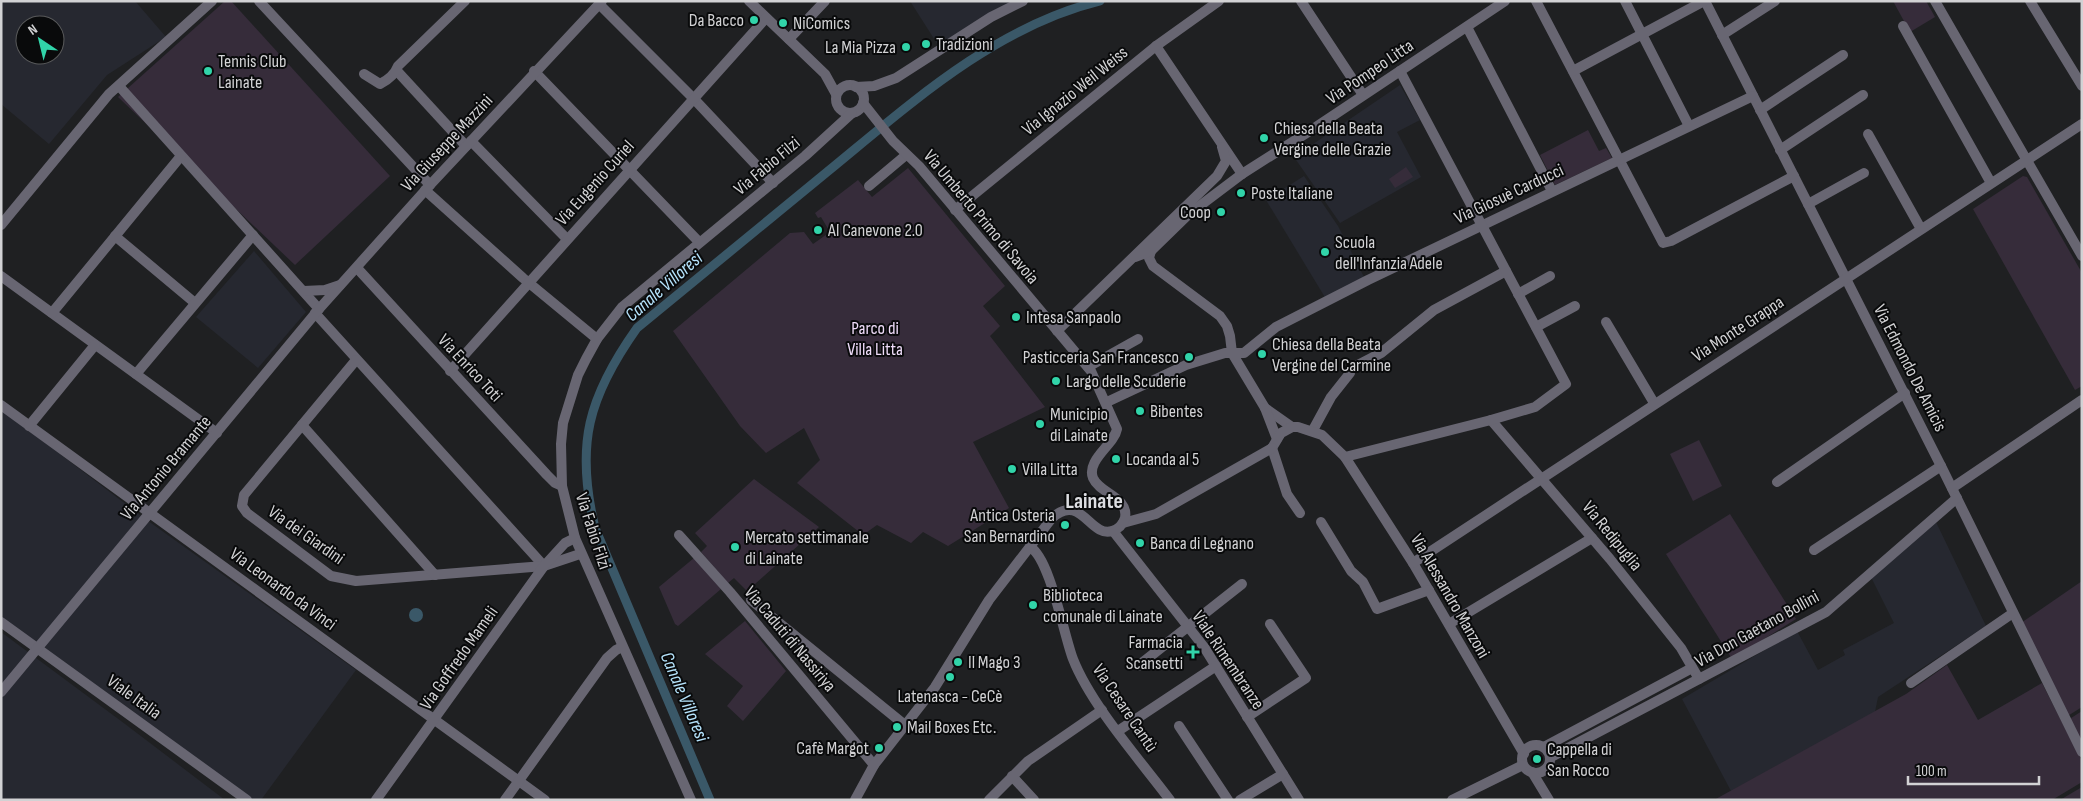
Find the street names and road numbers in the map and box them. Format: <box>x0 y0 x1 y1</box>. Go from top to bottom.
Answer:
street label: Via Pompeo Litta <box>1322 35 1418 109</box>
street label: Via Ignazio Weil Weiss <box>1018 42 1132 140</box>
street label: Via Giuseppe Mazzini <box>397 90 497 196</box>
street label: Via Fabio Filzi <box>730 132 804 200</box>
street label: Via Eugenio Curiel <box>551 136 639 230</box>
street label: Via Umberto Primo di Savoia <box>919 146 1043 288</box>
street label: Via Giosuè Carducci <box>1451 160 1567 228</box>
street label: Via Monte Grappa <box>1688 291 1788 366</box>
street label: Via Edmondo De Amicis <box>1869 301 1951 435</box>
street label: Via Enrico Toti <box>433 330 507 406</box>
street label: Via Antonio Bramante <box>116 411 216 525</box>
street label: Via Fabio Filzi <box>571 490 615 572</box>
street label: Via Redipuglia <box>1578 497 1647 575</box>
street label: Via dei Giardini <box>264 501 348 569</box>
street label: Via Alessandro Manzoni <box>1406 530 1494 662</box>
street label: Via Leonardo da Vinci <box>226 543 340 635</box>
street label: Via Caduti di Nassiriya <box>740 582 840 696</box>
street label: Via Don Gaetano Bollini <box>1691 586 1823 672</box>
street label: Via Goffredo Mameli <box>416 602 502 714</box>
street label: Viale Rimembranze <box>1187 607 1269 713</box>
street label: Via Cesare Cantù <box>1088 660 1162 756</box>
street label: Viale Italia <box>103 670 165 724</box>

